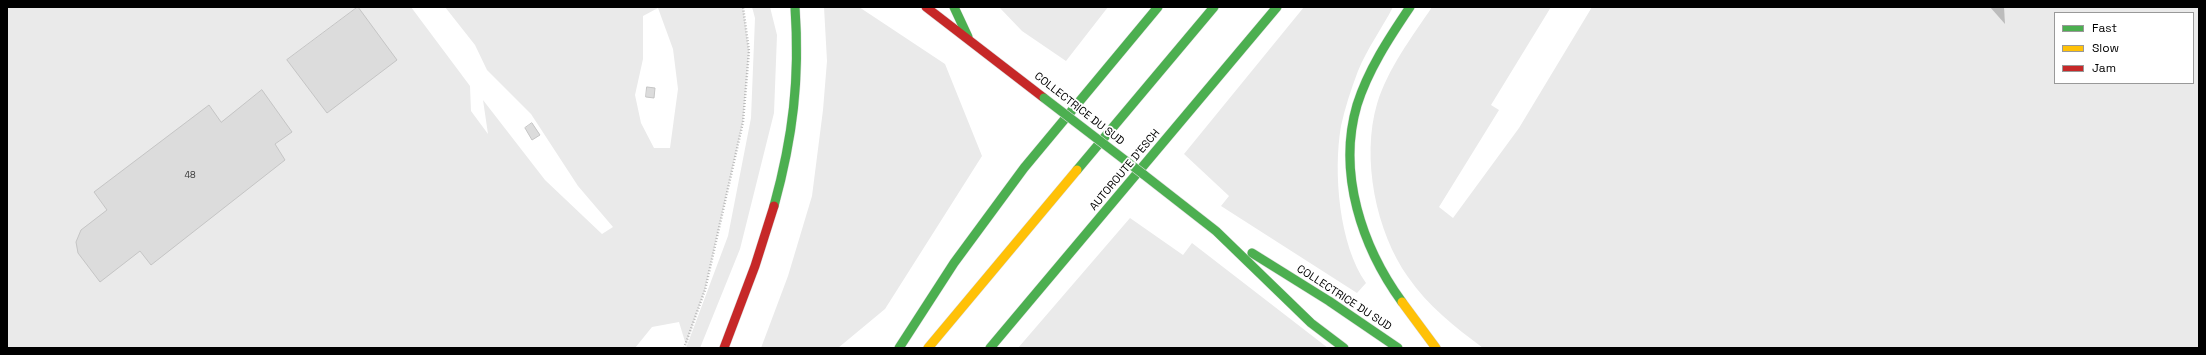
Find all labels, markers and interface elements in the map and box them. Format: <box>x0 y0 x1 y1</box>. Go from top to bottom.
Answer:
legend <box>2054 12 2194 84</box>
text: Fast <box>2092 20 2117 36</box>
text: Slow <box>2092 40 2119 56</box>
text: Jam <box>2092 60 2116 76</box>
street label: COLLECTRICE DU SUD <box>1031 70 1127 148</box>
street label: AUTOROUTE D'ESCH <box>1087 127 1163 213</box>
house number: 48 <box>184 171 196 181</box>
street label: COLLECTRICE DU SUD <box>1294 262 1394 334</box>

